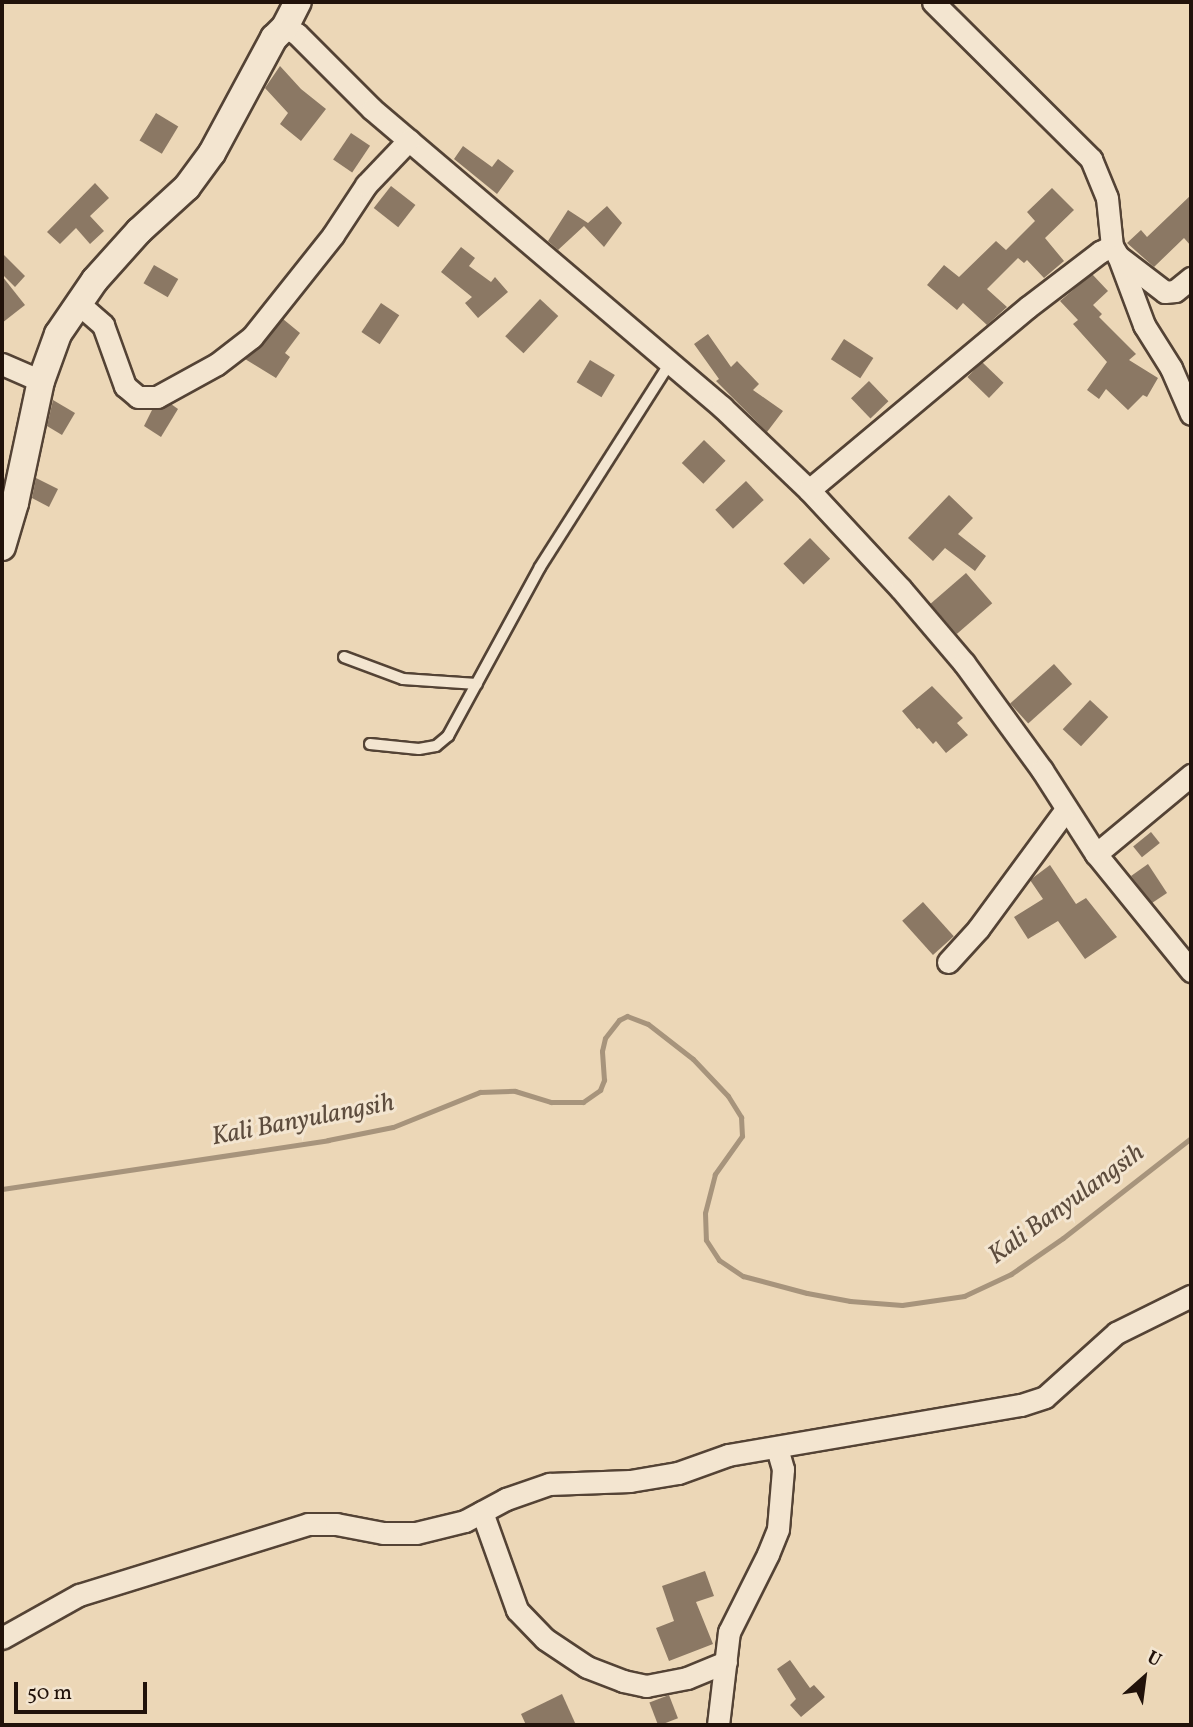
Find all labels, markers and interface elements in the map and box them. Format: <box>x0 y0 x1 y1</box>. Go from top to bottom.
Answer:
water label: Kali Banyulangsih <box>209 1088 397 1154</box>
water label: Kali Banyulangsih <box>983 1138 1151 1272</box>
north arrow <box>1109 1643 1179 1713</box>
text: U <box>1142 1645 1166 1674</box>
scale bar <box>18 1668 150 1712</box>
text: 50 m <box>27 1679 72 1708</box>

